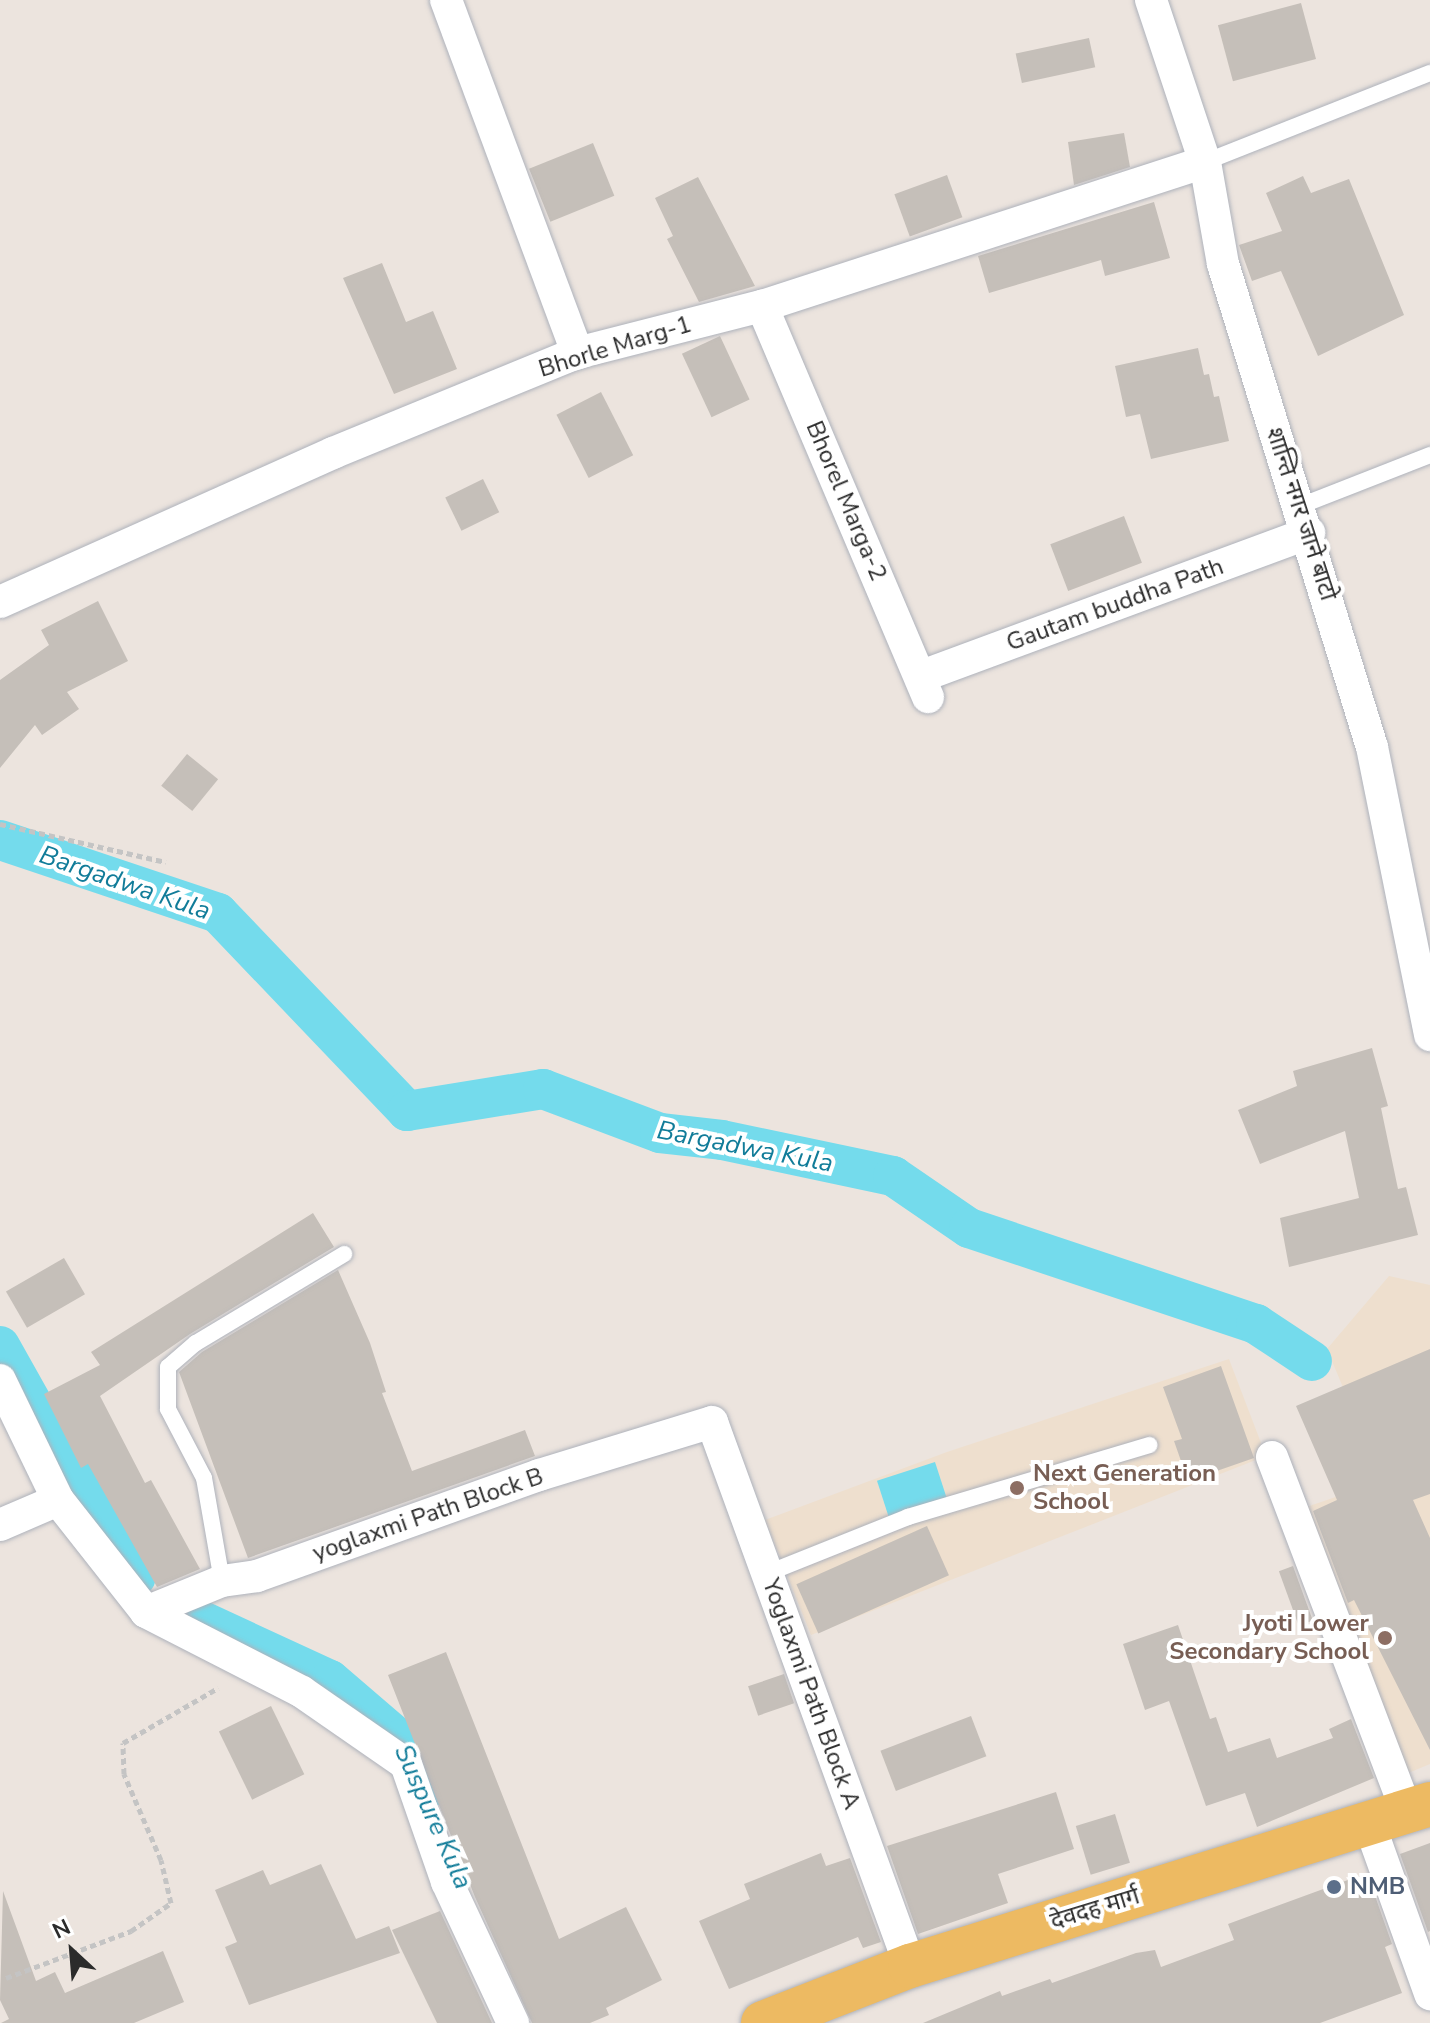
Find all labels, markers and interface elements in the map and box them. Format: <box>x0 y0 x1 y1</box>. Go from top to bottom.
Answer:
street label: Bhorle Marg-1 <box>535 310 695 384</box>
street label: Bhorel Marga-2 <box>799 417 893 585</box>
street label: शान्ति नगर जाने बाटो <box>1259 424 1343 604</box>
street label: Gautam buddha Path <box>1003 552 1227 658</box>
water label: Bargadwa Kula <box>35 839 215 927</box>
water label: Bargadwa Kula <box>654 1115 836 1179</box>
place label: Next Generation School <box>1033 1460 1216 1516</box>
street label: yoglaxmi Path Block B <box>309 1462 547 1568</box>
marker: Next Generation School <box>1008 1479 1026 1497</box>
street label: Yoglaxmi Path Block A <box>756 1575 866 1813</box>
place label: Jyoti Lower Secondary School <box>1169 1610 1369 1666</box>
marker: Jyoti Lower Secondary School <box>1376 1629 1394 1647</box>
water label: Suspure Kula <box>387 1740 479 1894</box>
place label: NMB <box>1350 1873 1405 1901</box>
marker: NMB <box>1325 1878 1343 1896</box>
street label: देवदह मार्ग <box>1047 1882 1143 1936</box>
north arrow <box>32 1911 112 1991</box>
text: N <box>48 1912 75 1947</box>

